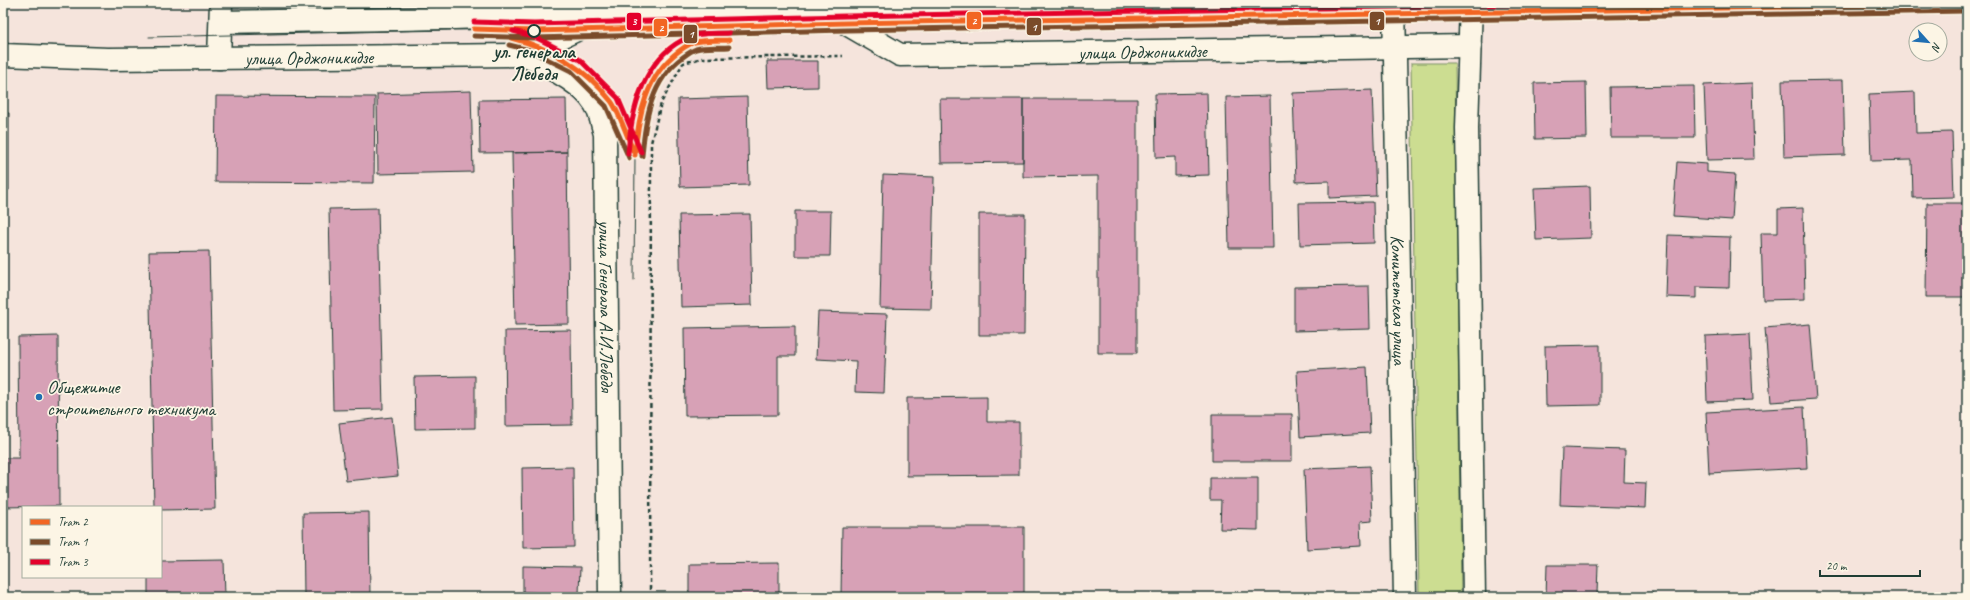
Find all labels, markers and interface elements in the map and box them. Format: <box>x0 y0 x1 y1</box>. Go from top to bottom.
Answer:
line badge: 2 <box>966 11 982 30</box>
line badge: 1 <box>1369 11 1385 31</box>
line badge: 3 <box>626 12 642 31</box>
text: 3 <box>632 14 638 28</box>
text: 2 <box>972 14 978 28</box>
text: 1 <box>1375 14 1381 28</box>
line badge: 1 <box>1026 17 1042 36</box>
line badge: 2 <box>653 18 668 37</box>
text: 1 <box>1032 20 1038 34</box>
text: 2 <box>659 21 665 35</box>
north arrow <box>1908 22 1948 62</box>
marker: ул. генерала Лебедя <box>527 24 541 38</box>
line badge: 1 <box>683 24 698 44</box>
text: 1 <box>689 27 695 41</box>
street label: улица Орджоникидзе <box>1077 39 1209 65</box>
place label: ул. генерала Лебедя <box>491 40 576 86</box>
text: N <box>1928 40 1945 55</box>
street label: улица Орджоникидзе <box>244 45 375 71</box>
street label: улица Генерала А.И.Лебедя <box>593 219 619 394</box>
street label: Комитетская улица <box>1385 235 1412 366</box>
place label: Общежитие строительного техникума <box>47 375 217 421</box>
marker: Общежитие строительного техникума <box>34 392 44 402</box>
legend <box>22 506 162 578</box>
text: Tram 2 <box>58 514 89 530</box>
text: Tram 1 <box>58 534 88 550</box>
scale bar <box>1820 552 1920 578</box>
text: Tram 3 <box>58 554 89 570</box>
text: 20 m <box>1826 558 1848 574</box>

